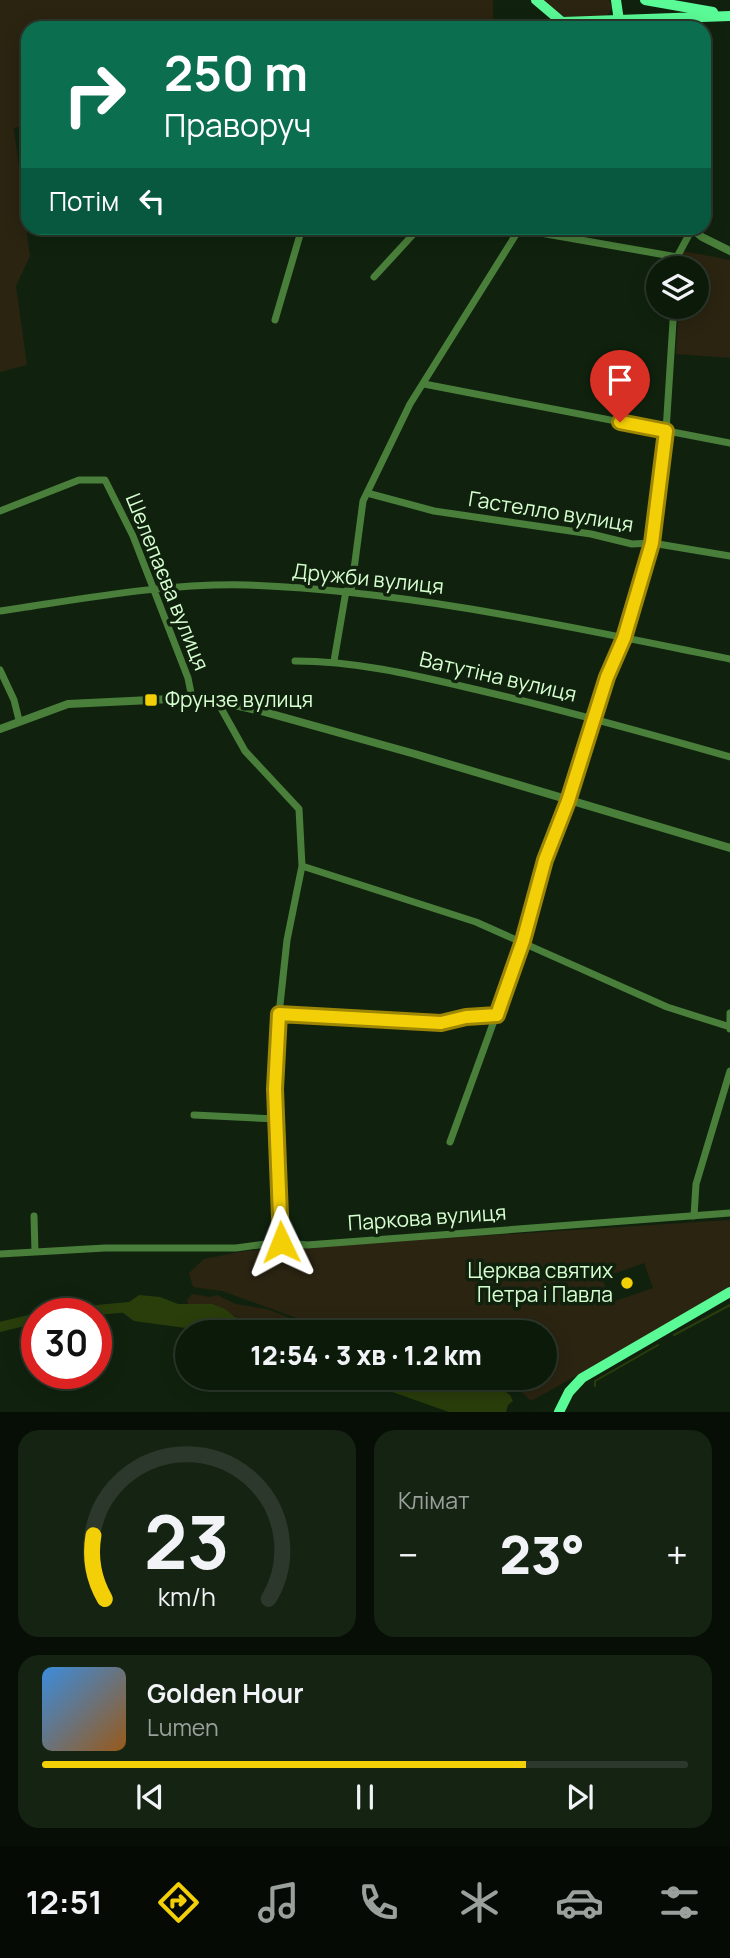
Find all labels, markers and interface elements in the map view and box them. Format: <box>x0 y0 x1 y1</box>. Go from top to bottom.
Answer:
text: 250 m <box>164 39 308 106</box>
icon: right <box>49 49 140 140</box>
text: Праворуч <box>164 103 312 147</box>
icon: left <box>133 182 171 220</box>
text: Потім <box>49 183 119 219</box>
map controls <box>646 256 709 319</box>
button: layers <box>646 256 709 319</box>
pin <box>590 350 650 422</box>
icon: arrive <box>601 361 639 399</box>
street label: Гастелло вулиця <box>467 484 636 538</box>
street label: Шелепаєва вулиця <box>120 489 216 674</box>
street label: Дружби вулиця <box>291 556 445 600</box>
street label: Ватутіна вулиця <box>417 644 580 708</box>
place label: Фрунзе вулиця <box>165 685 313 713</box>
marker: Фрунзе вулиця <box>143 692 159 708</box>
street label: Паркова вулиця <box>347 1197 507 1237</box>
position arrow <box>244 1205 318 1279</box>
place label: Церква святих Петра і Павла <box>468 1256 613 1308</box>
marker: Церква святих Петра і Павла <box>619 1275 635 1291</box>
speed limit sign: 30 <box>21 1298 112 1389</box>
text: 12:54 · 3 хв · 1.2 km <box>250 1337 482 1373</box>
text: Клімат <box>398 1484 470 1516</box>
text: 23 <box>144 1492 230 1592</box>
text: 23° <box>500 1519 585 1590</box>
text: − <box>398 1528 419 1580</box>
text: + <box>666 1528 688 1580</box>
text: km/h <box>158 1579 216 1614</box>
text: Golden Hour <box>147 1675 304 1711</box>
text: Lumen <box>147 1711 219 1743</box>
icon: previous <box>131 1778 169 1816</box>
icon: pause <box>346 1778 384 1816</box>
icon: next <box>561 1778 599 1816</box>
icon: directions <box>154 1878 203 1927</box>
icon: music <box>254 1878 303 1927</box>
icon: phone <box>354 1878 403 1927</box>
icon: climate <box>455 1878 504 1927</box>
icon: car <box>555 1878 604 1927</box>
icon: filters <box>655 1878 704 1927</box>
text: 12:51 <box>26 1880 102 1924</box>

